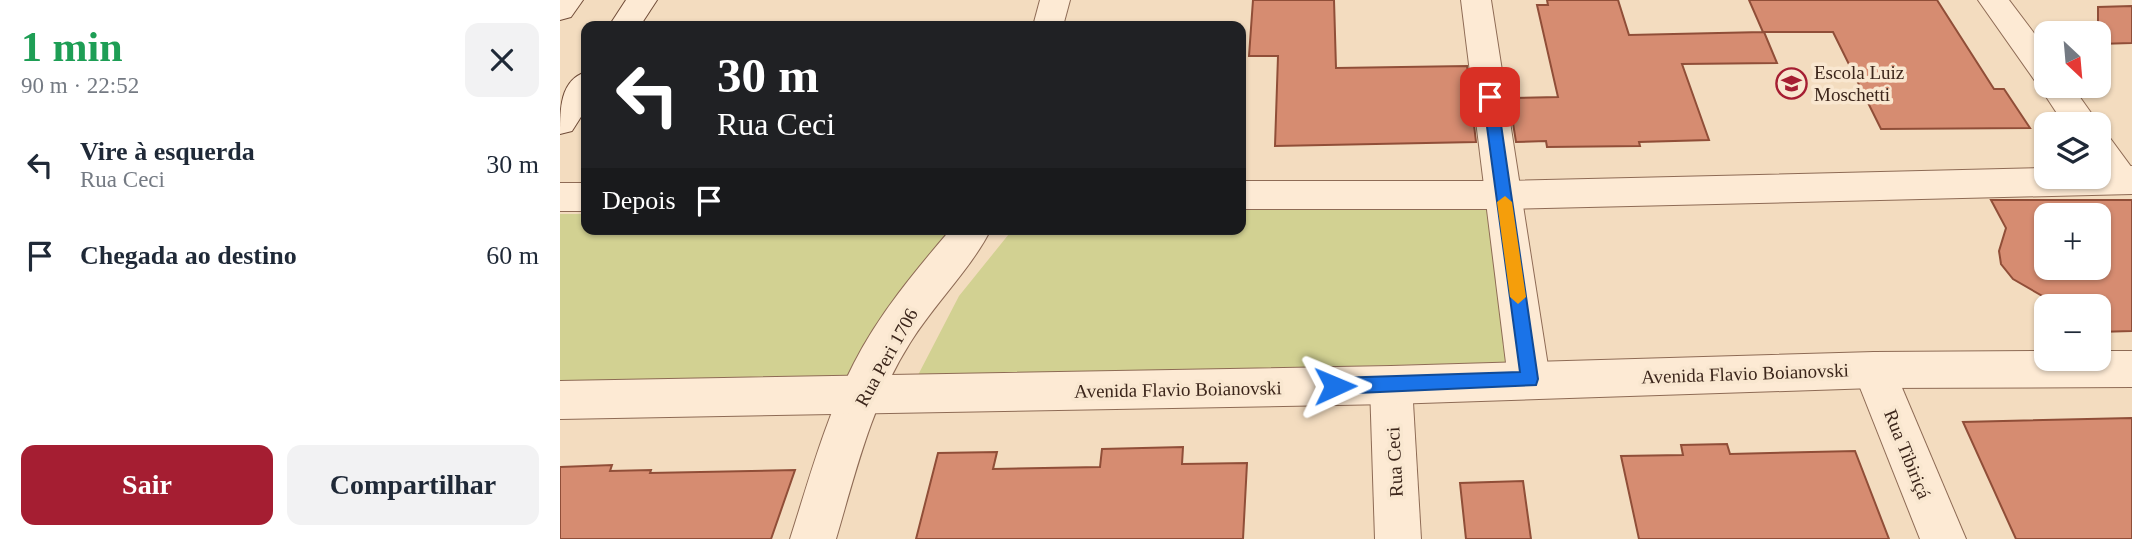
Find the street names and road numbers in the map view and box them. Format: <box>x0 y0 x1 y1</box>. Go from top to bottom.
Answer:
street label: Rua Peri 1706 <box>851 305 922 410</box>
street label: Avenida Flavio Boianovski <box>1641 359 1849 388</box>
street label: Avenida Flavio Boianovski <box>1074 377 1282 402</box>
street label: Rua Tibiriçá <box>1880 406 1935 502</box>
street label: Rua Ceci <box>1382 426 1407 498</box>

